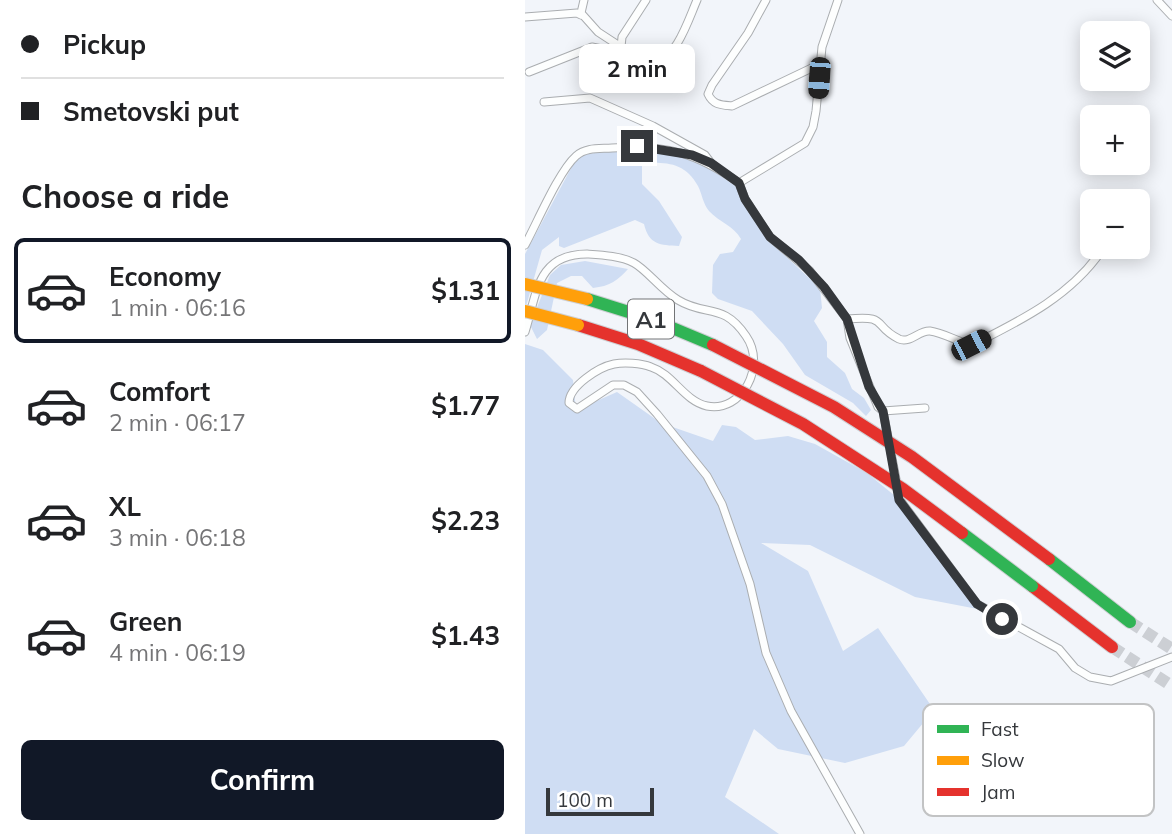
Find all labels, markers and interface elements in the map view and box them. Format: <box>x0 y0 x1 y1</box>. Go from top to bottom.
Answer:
map controls <box>1080 21 1150 259</box>
button: layers <box>1080 21 1150 91</box>
text: Pickup <box>63 28 146 61</box>
callout: 2 min <box>579 44 695 94</box>
text: 2 min <box>607 54 667 83</box>
car <box>808 56 831 100</box>
text: Smetovski put <box>63 95 239 128</box>
button: + <box>1080 105 1150 175</box>
route end <box>621 130 653 162</box>
text: Choose a ride <box>21 176 229 216</box>
button: − <box>1080 189 1150 259</box>
icon: car <box>25 259 88 322</box>
text: Economy <box>109 260 221 293</box>
text: $1.31 <box>431 274 500 307</box>
text: 1 min · 06:16 <box>109 293 246 322</box>
road number: A1 <box>628 300 674 338</box>
car <box>948 326 995 364</box>
icon: car <box>25 374 88 437</box>
text: Comfort <box>109 375 210 408</box>
text: $1.77 <box>431 389 500 422</box>
text: 2 min · 06:17 <box>109 408 246 437</box>
icon: car <box>25 489 88 552</box>
text: XL <box>109 490 141 523</box>
text: $2.23 <box>431 504 500 537</box>
text: 3 min · 06:18 <box>109 523 246 552</box>
route start <box>986 603 1018 635</box>
icon: car <box>25 604 88 667</box>
text: Green <box>109 605 182 638</box>
text: $1.43 <box>431 619 500 652</box>
text: 4 min · 06:19 <box>109 638 246 667</box>
legend <box>923 704 1154 816</box>
text: Fast <box>981 717 1019 741</box>
button: Confirm <box>21 740 504 820</box>
text: Slow <box>981 748 1025 772</box>
text: Jam <box>981 780 1015 804</box>
scale bar <box>546 785 655 817</box>
text: 100 m <box>557 788 613 812</box>

